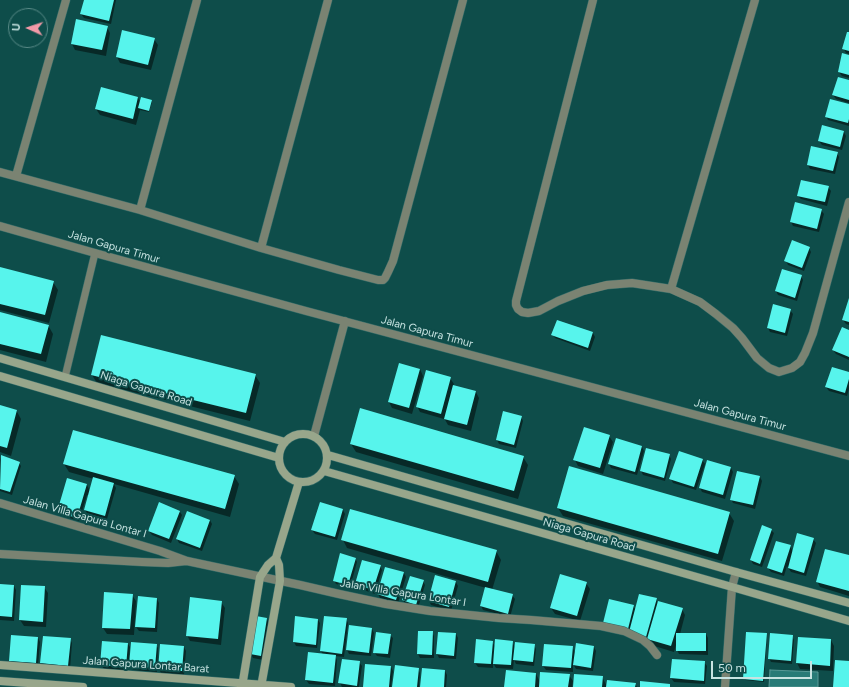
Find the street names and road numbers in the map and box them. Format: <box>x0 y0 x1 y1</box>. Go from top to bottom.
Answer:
street label: Jalan Gapura Timur <box>67 228 161 266</box>
street label: Jalan Gapura Timur <box>380 313 474 351</box>
street label: Niaga Gapura Road <box>98 369 194 409</box>
street label: Jalan Gapura Timur <box>693 396 787 434</box>
street label: Jalan Villa Gapura Lontar I <box>22 493 148 541</box>
street label: Niaga Gapura Road <box>541 516 637 554</box>
street label: Jalan Villa Gapura Lontar I <box>339 577 467 609</box>
street label: Jalan Gapura Lontar Barat <box>82 654 210 676</box>

